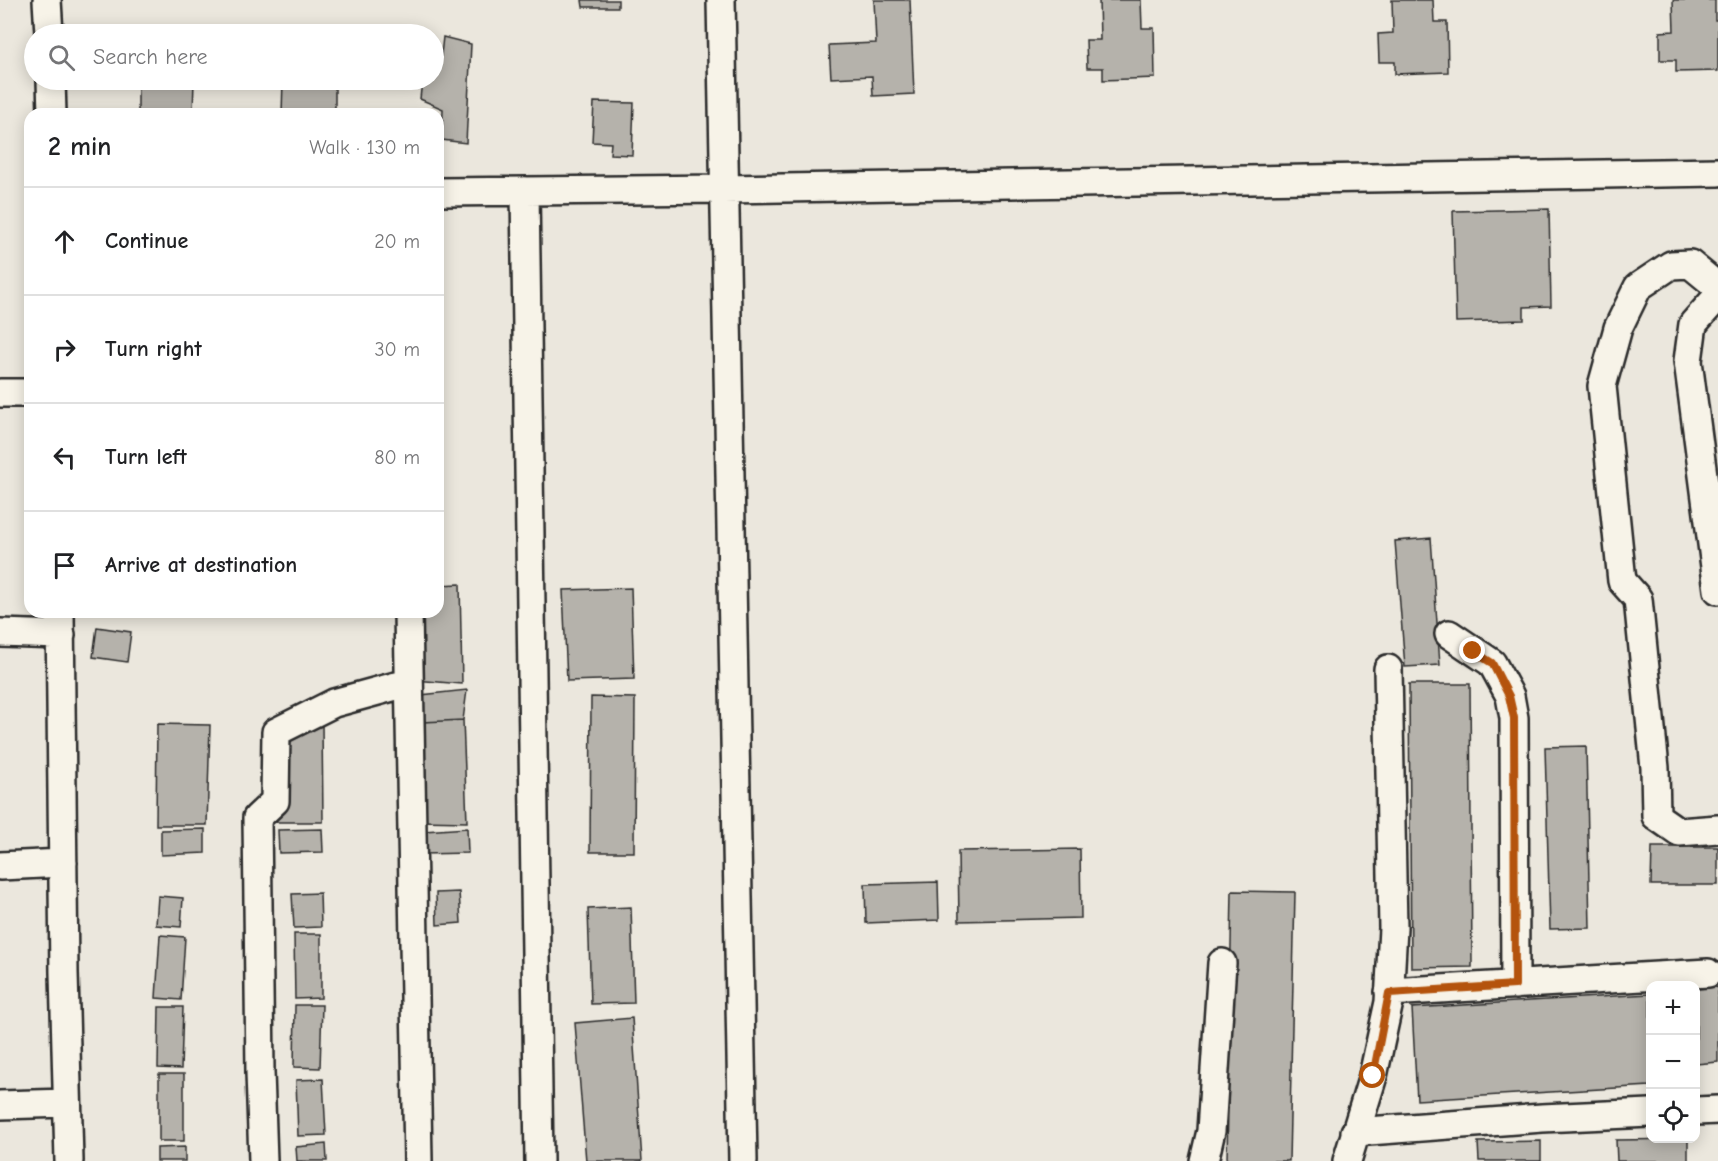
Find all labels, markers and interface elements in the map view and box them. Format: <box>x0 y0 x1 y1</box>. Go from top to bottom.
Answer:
search box <box>24 24 444 90</box>
icon: search <box>45 41 78 74</box>
text: Search here <box>93 44 208 70</box>
text: 2 min <box>48 132 111 162</box>
text: Walk · 130 m <box>309 136 420 159</box>
icon: ahead <box>48 225 81 258</box>
text: Continue <box>105 228 188 254</box>
text: 20 m <box>374 230 420 253</box>
icon: right <box>48 333 81 366</box>
text: Turn right <box>105 336 202 362</box>
text: 30 m <box>374 338 420 361</box>
icon: left <box>48 441 81 474</box>
text: Turn left <box>105 444 187 470</box>
text: 80 m <box>374 446 420 469</box>
icon: arrive <box>48 549 81 582</box>
text: Arrive at destination <box>105 552 297 578</box>
route end <box>1459 637 1485 663</box>
map controls <box>1646 981 1700 1143</box>
button: + <box>1646 981 1700 1035</box>
button: − <box>1646 1035 1700 1089</box>
route start <box>1359 1062 1385 1088</box>
button: locate <box>1646 1089 1700 1143</box>

